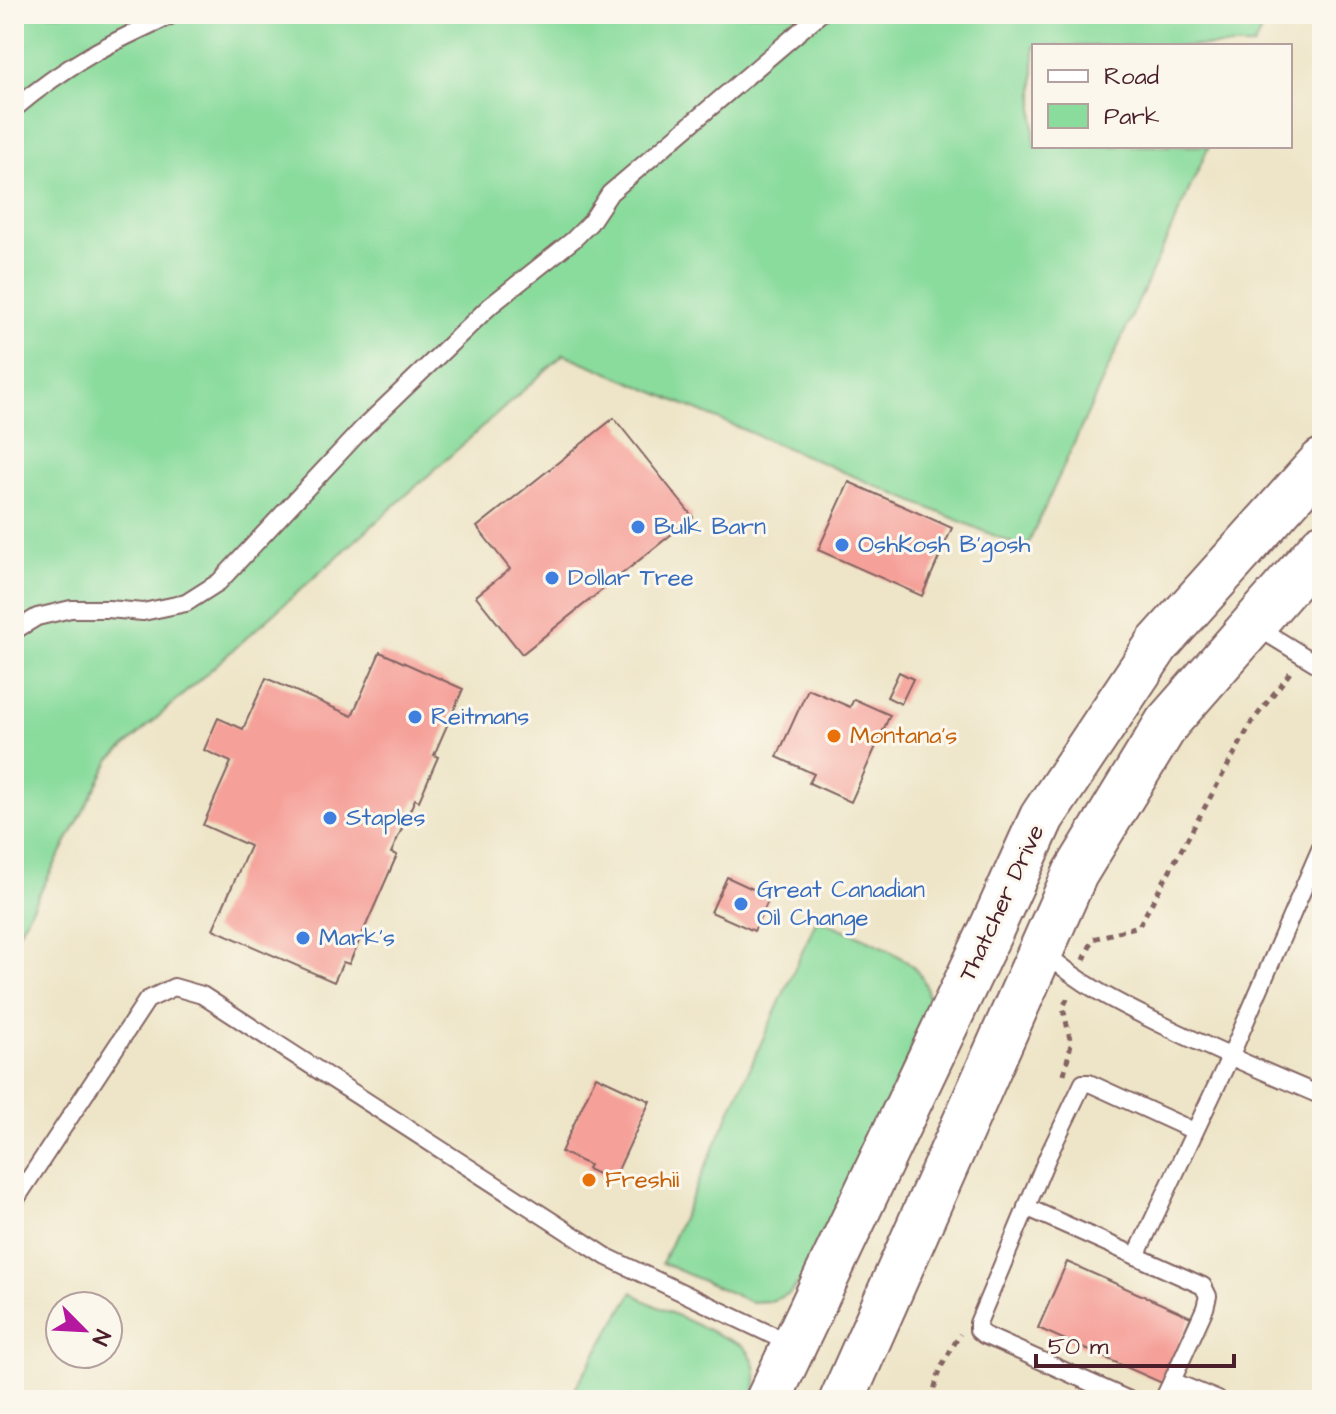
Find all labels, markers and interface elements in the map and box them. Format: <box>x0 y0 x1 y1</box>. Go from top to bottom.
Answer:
legend <box>1032 44 1292 148</box>
text: Road <box>1104 60 1159 94</box>
text: Park <box>1104 100 1160 134</box>
place label: Bulk Barn <box>654 510 766 544</box>
marker: Bulk Barn <box>629 518 647 536</box>
place label: OshKosh B'gosh <box>858 528 1030 563</box>
marker: OshKosh B'gosh <box>833 536 851 554</box>
place label: Dollar Tree <box>568 561 694 595</box>
marker: Dollar Tree <box>543 569 561 587</box>
place label: Reitmans <box>431 700 529 734</box>
marker: Reitmans <box>406 708 424 726</box>
place label: Montana's <box>850 719 957 753</box>
marker: Montana's <box>825 727 843 745</box>
place label: Staples <box>346 801 426 835</box>
marker: Staples <box>321 809 339 827</box>
street label: Thatcher Drive <box>951 819 1053 987</box>
place label: Great Canadian Oil Change <box>757 873 925 936</box>
marker: Great Canadian Oil Change <box>732 895 750 913</box>
place label: Mark's <box>319 921 395 955</box>
marker: Mark's <box>294 929 312 947</box>
place label: Freshii <box>605 1163 679 1197</box>
marker: Freshii <box>580 1171 598 1189</box>
north arrow <box>44 1290 124 1370</box>
scale bar <box>1036 1318 1234 1368</box>
text: N <box>84 1325 118 1350</box>
text: 50 m <box>1048 1330 1109 1364</box>

